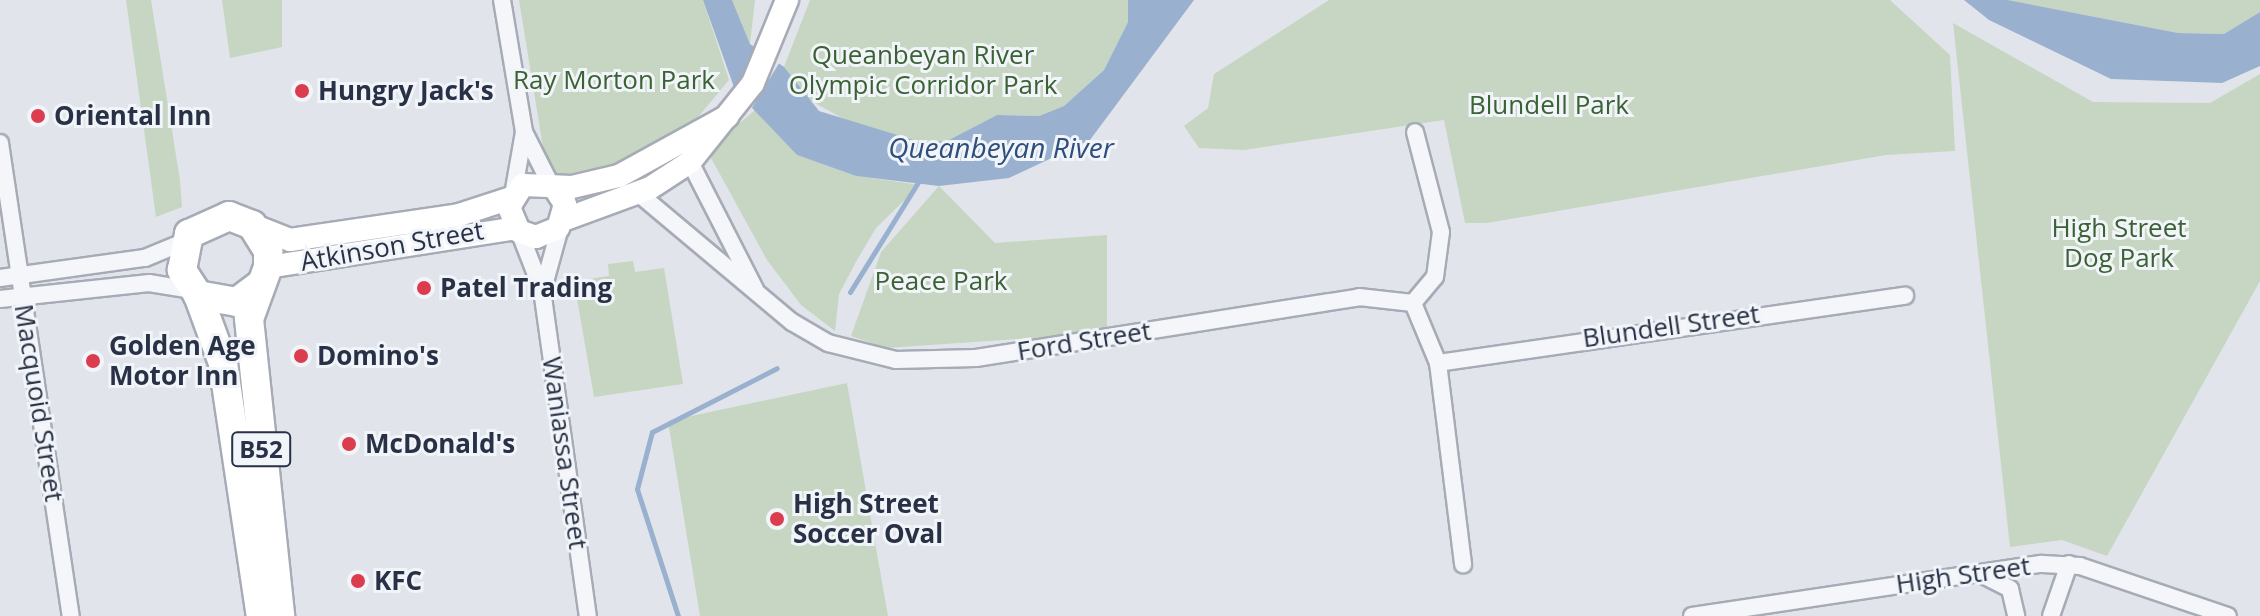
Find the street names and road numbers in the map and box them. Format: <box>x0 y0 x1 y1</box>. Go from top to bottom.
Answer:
street label: Atkinson Street <box>298 215 486 277</box>
street label: Blundell Street <box>1581 298 1761 354</box>
street label: Macquoid Street <box>8 302 70 504</box>
street label: Ford Street <box>1015 315 1153 367</box>
street label: Waniassa Street <box>536 355 594 551</box>
road number: B52 <box>231 429 291 469</box>
street label: High Street <box>1894 550 2032 600</box>

